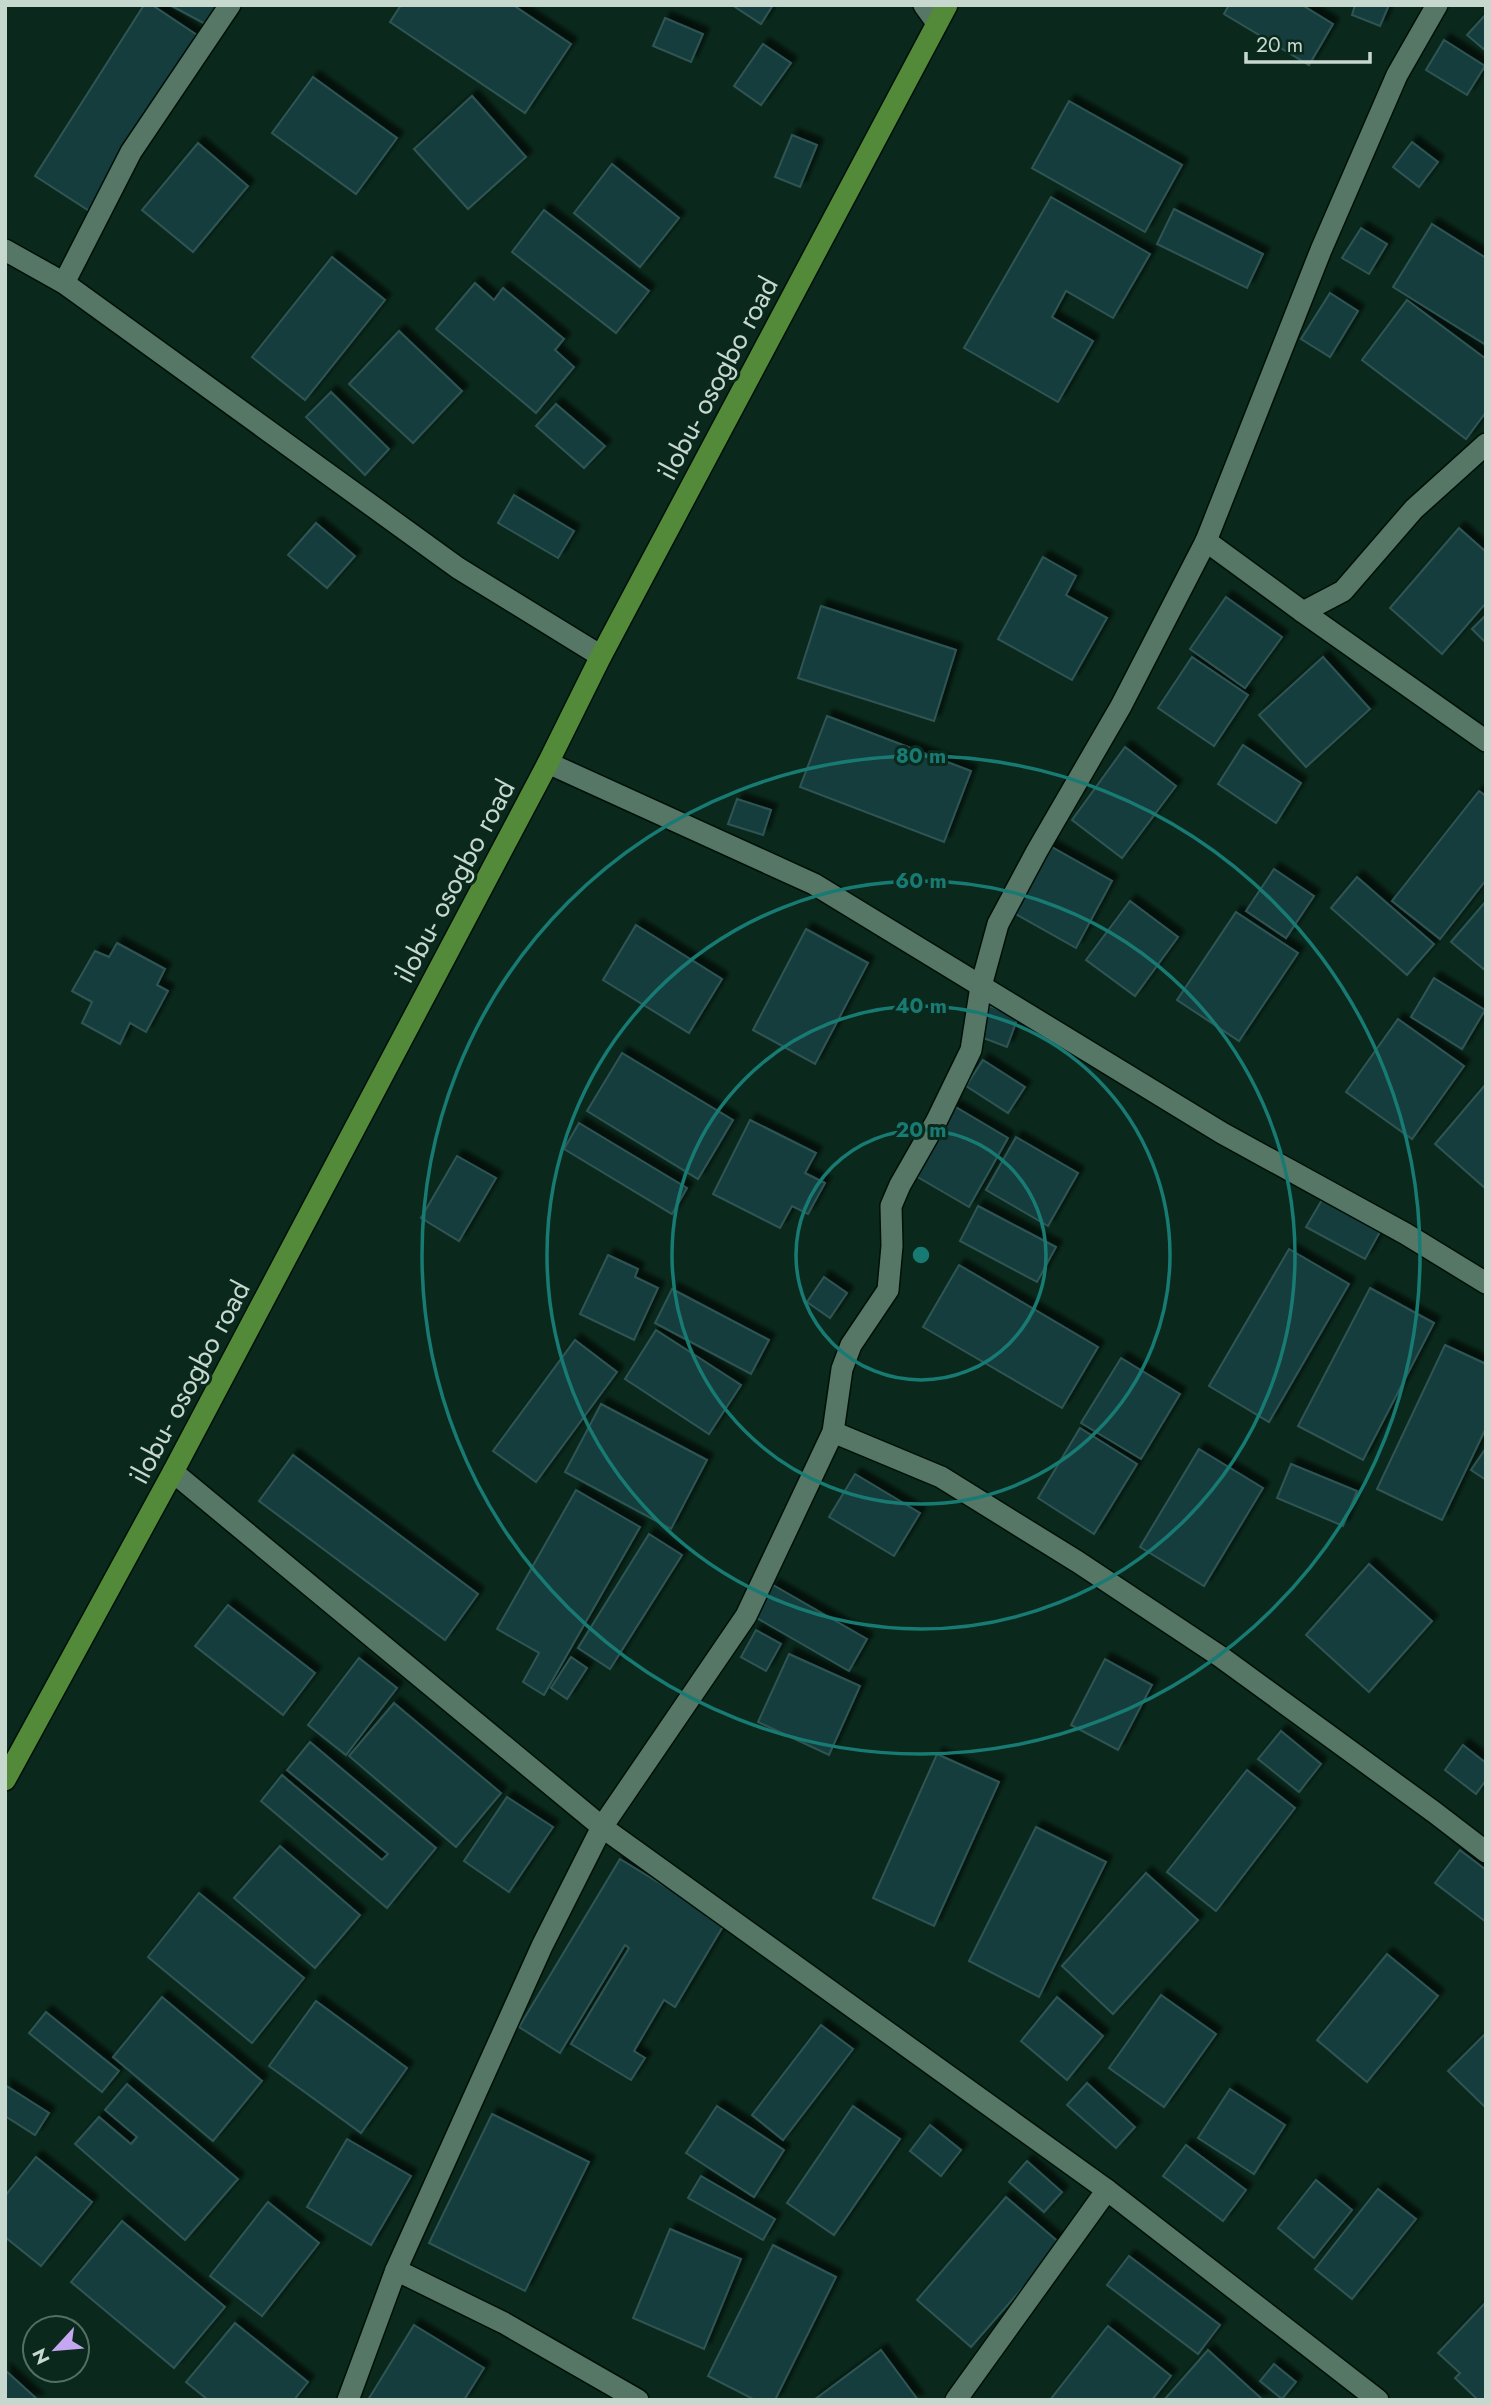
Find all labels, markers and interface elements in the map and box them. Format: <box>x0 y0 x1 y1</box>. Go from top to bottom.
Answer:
scale bar <box>1246 21 1370 65</box>
text: 20 m <box>1256 30 1303 60</box>
street label: ilobu- osogbo road <box>646 269 788 487</box>
text: 80 m <box>896 741 946 771</box>
street label: ilobu- osogbo road <box>383 772 525 990</box>
text: 60 m <box>895 866 947 896</box>
text: 40 m <box>895 991 947 1021</box>
text: 20 m <box>895 1115 947 1145</box>
centre of rings <box>909 1243 933 1267</box>
street label: ilobu- osogbo road <box>118 1273 260 1491</box>
north arrow <box>21 2314 91 2384</box>
text: N <box>26 2344 57 2369</box>

